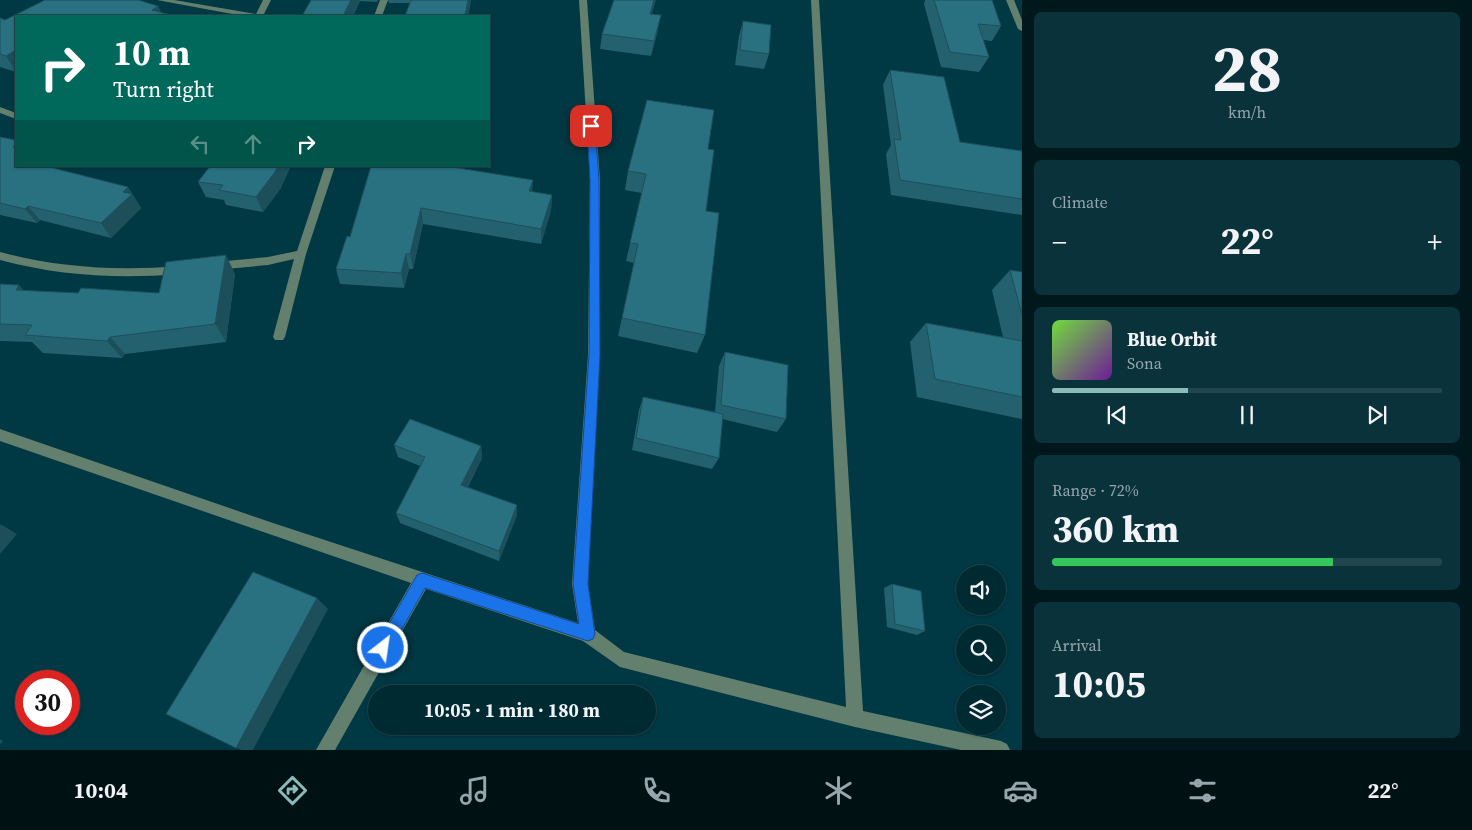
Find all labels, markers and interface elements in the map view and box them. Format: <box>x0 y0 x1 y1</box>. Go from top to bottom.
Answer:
text: 28 <box>1212 24 1282 113</box>
text: 10 m <box>113 29 190 77</box>
icon: right <box>30 35 95 100</box>
text: Turn right <box>113 74 214 104</box>
text: km/h <box>1228 101 1266 123</box>
pin <box>570 105 612 147</box>
icon: arrive <box>577 112 605 140</box>
icon: left <box>186 130 214 158</box>
icon: ahead <box>239 130 267 158</box>
icon: right <box>292 130 320 158</box>
text: Climate <box>1052 191 1108 213</box>
text: 22° <box>1220 215 1274 267</box>
text: − <box>1052 223 1067 261</box>
text: + <box>1427 223 1442 261</box>
text: Blue Orbit <box>1127 326 1217 352</box>
text: Sona <box>1127 352 1162 374</box>
icon: previous <box>1103 401 1131 429</box>
icon: pause <box>1233 401 1261 429</box>
icon: next <box>1363 401 1391 429</box>
text: Range · 72% <box>1052 479 1139 501</box>
text: 360 km <box>1052 503 1179 555</box>
map controls <box>956 565 1006 735</box>
button: sound <box>956 565 1006 615</box>
position arrow <box>356 621 408 673</box>
button: search <box>956 625 1006 675</box>
text: Arrival <box>1052 634 1101 656</box>
text: 10:05 <box>1052 658 1146 710</box>
speed limit sign: 30 <box>15 670 80 735</box>
button: layers <box>956 685 1006 735</box>
text: 10:05 · 1 min · 180 m <box>424 697 600 723</box>
icon: directions <box>275 773 310 808</box>
icon: music <box>457 773 492 808</box>
icon: phone <box>639 773 674 808</box>
icon: climate <box>821 773 856 808</box>
icon: car <box>1003 773 1038 808</box>
icon: filters <box>1185 773 1220 808</box>
text: 10:04 <box>74 775 128 805</box>
text: 22° <box>1367 775 1398 805</box>

